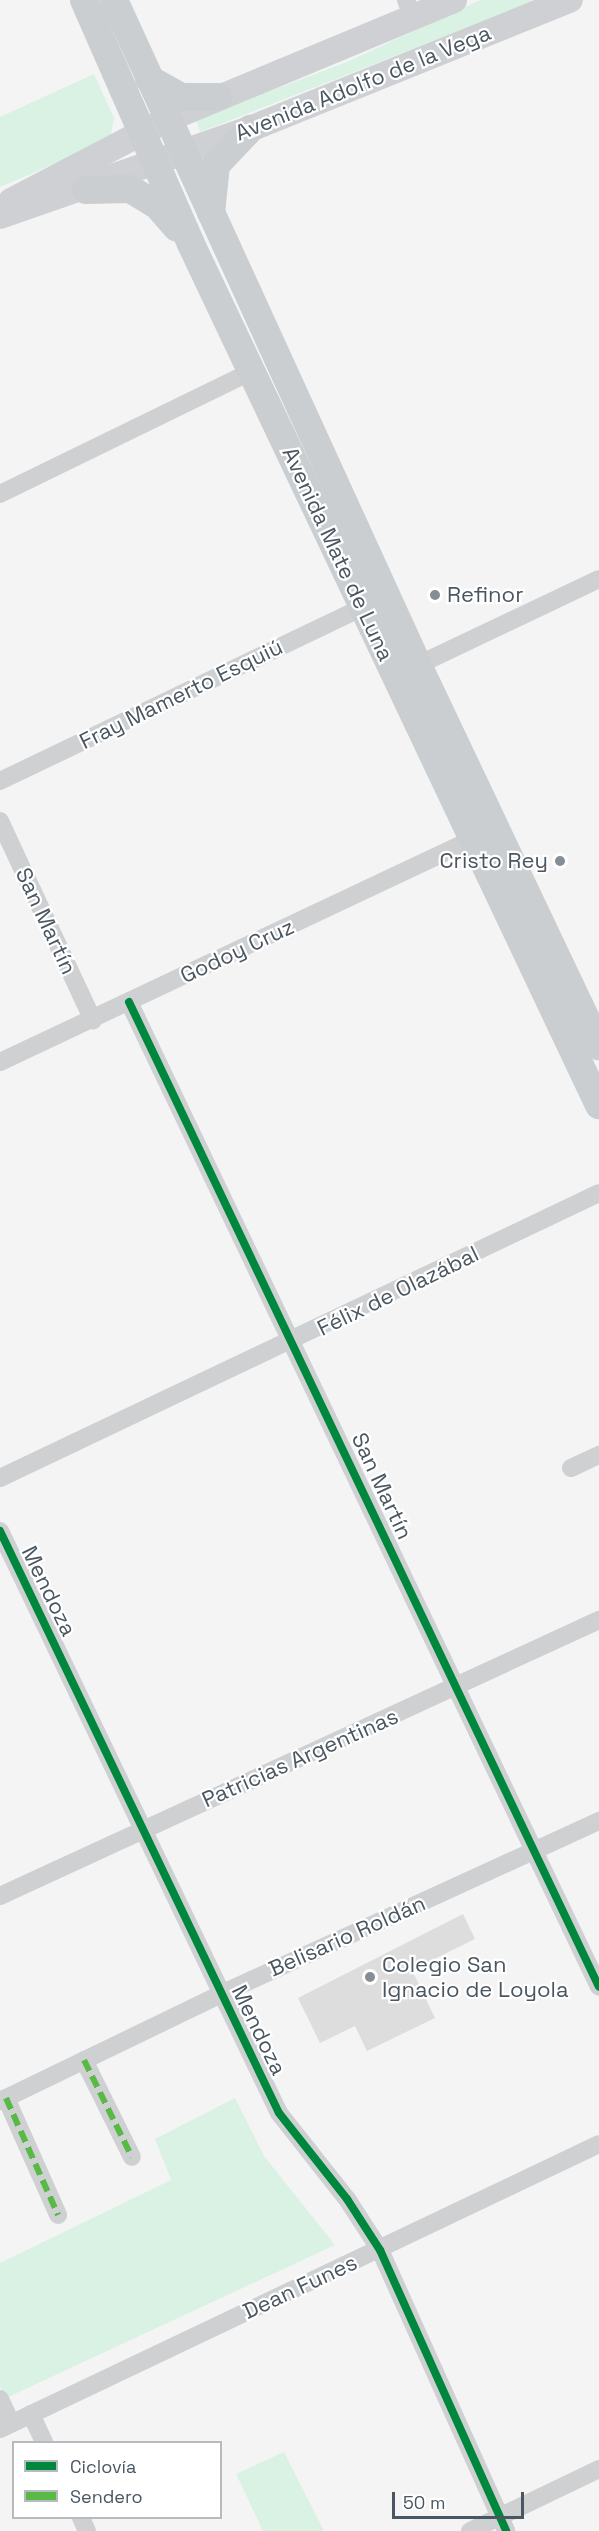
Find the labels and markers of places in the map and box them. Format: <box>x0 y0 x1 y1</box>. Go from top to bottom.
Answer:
place label: Refinor <box>447 582 523 608</box>
marker: Refinor <box>428 588 442 602</box>
place label: Cristo Rey <box>440 848 548 874</box>
marker: Cristo Rey <box>553 854 567 868</box>
place label: Colegio San Ignacio de Loyola <box>382 1951 569 2002</box>
marker: Colegio San Ignacio de Loyola <box>363 1970 377 1984</box>

